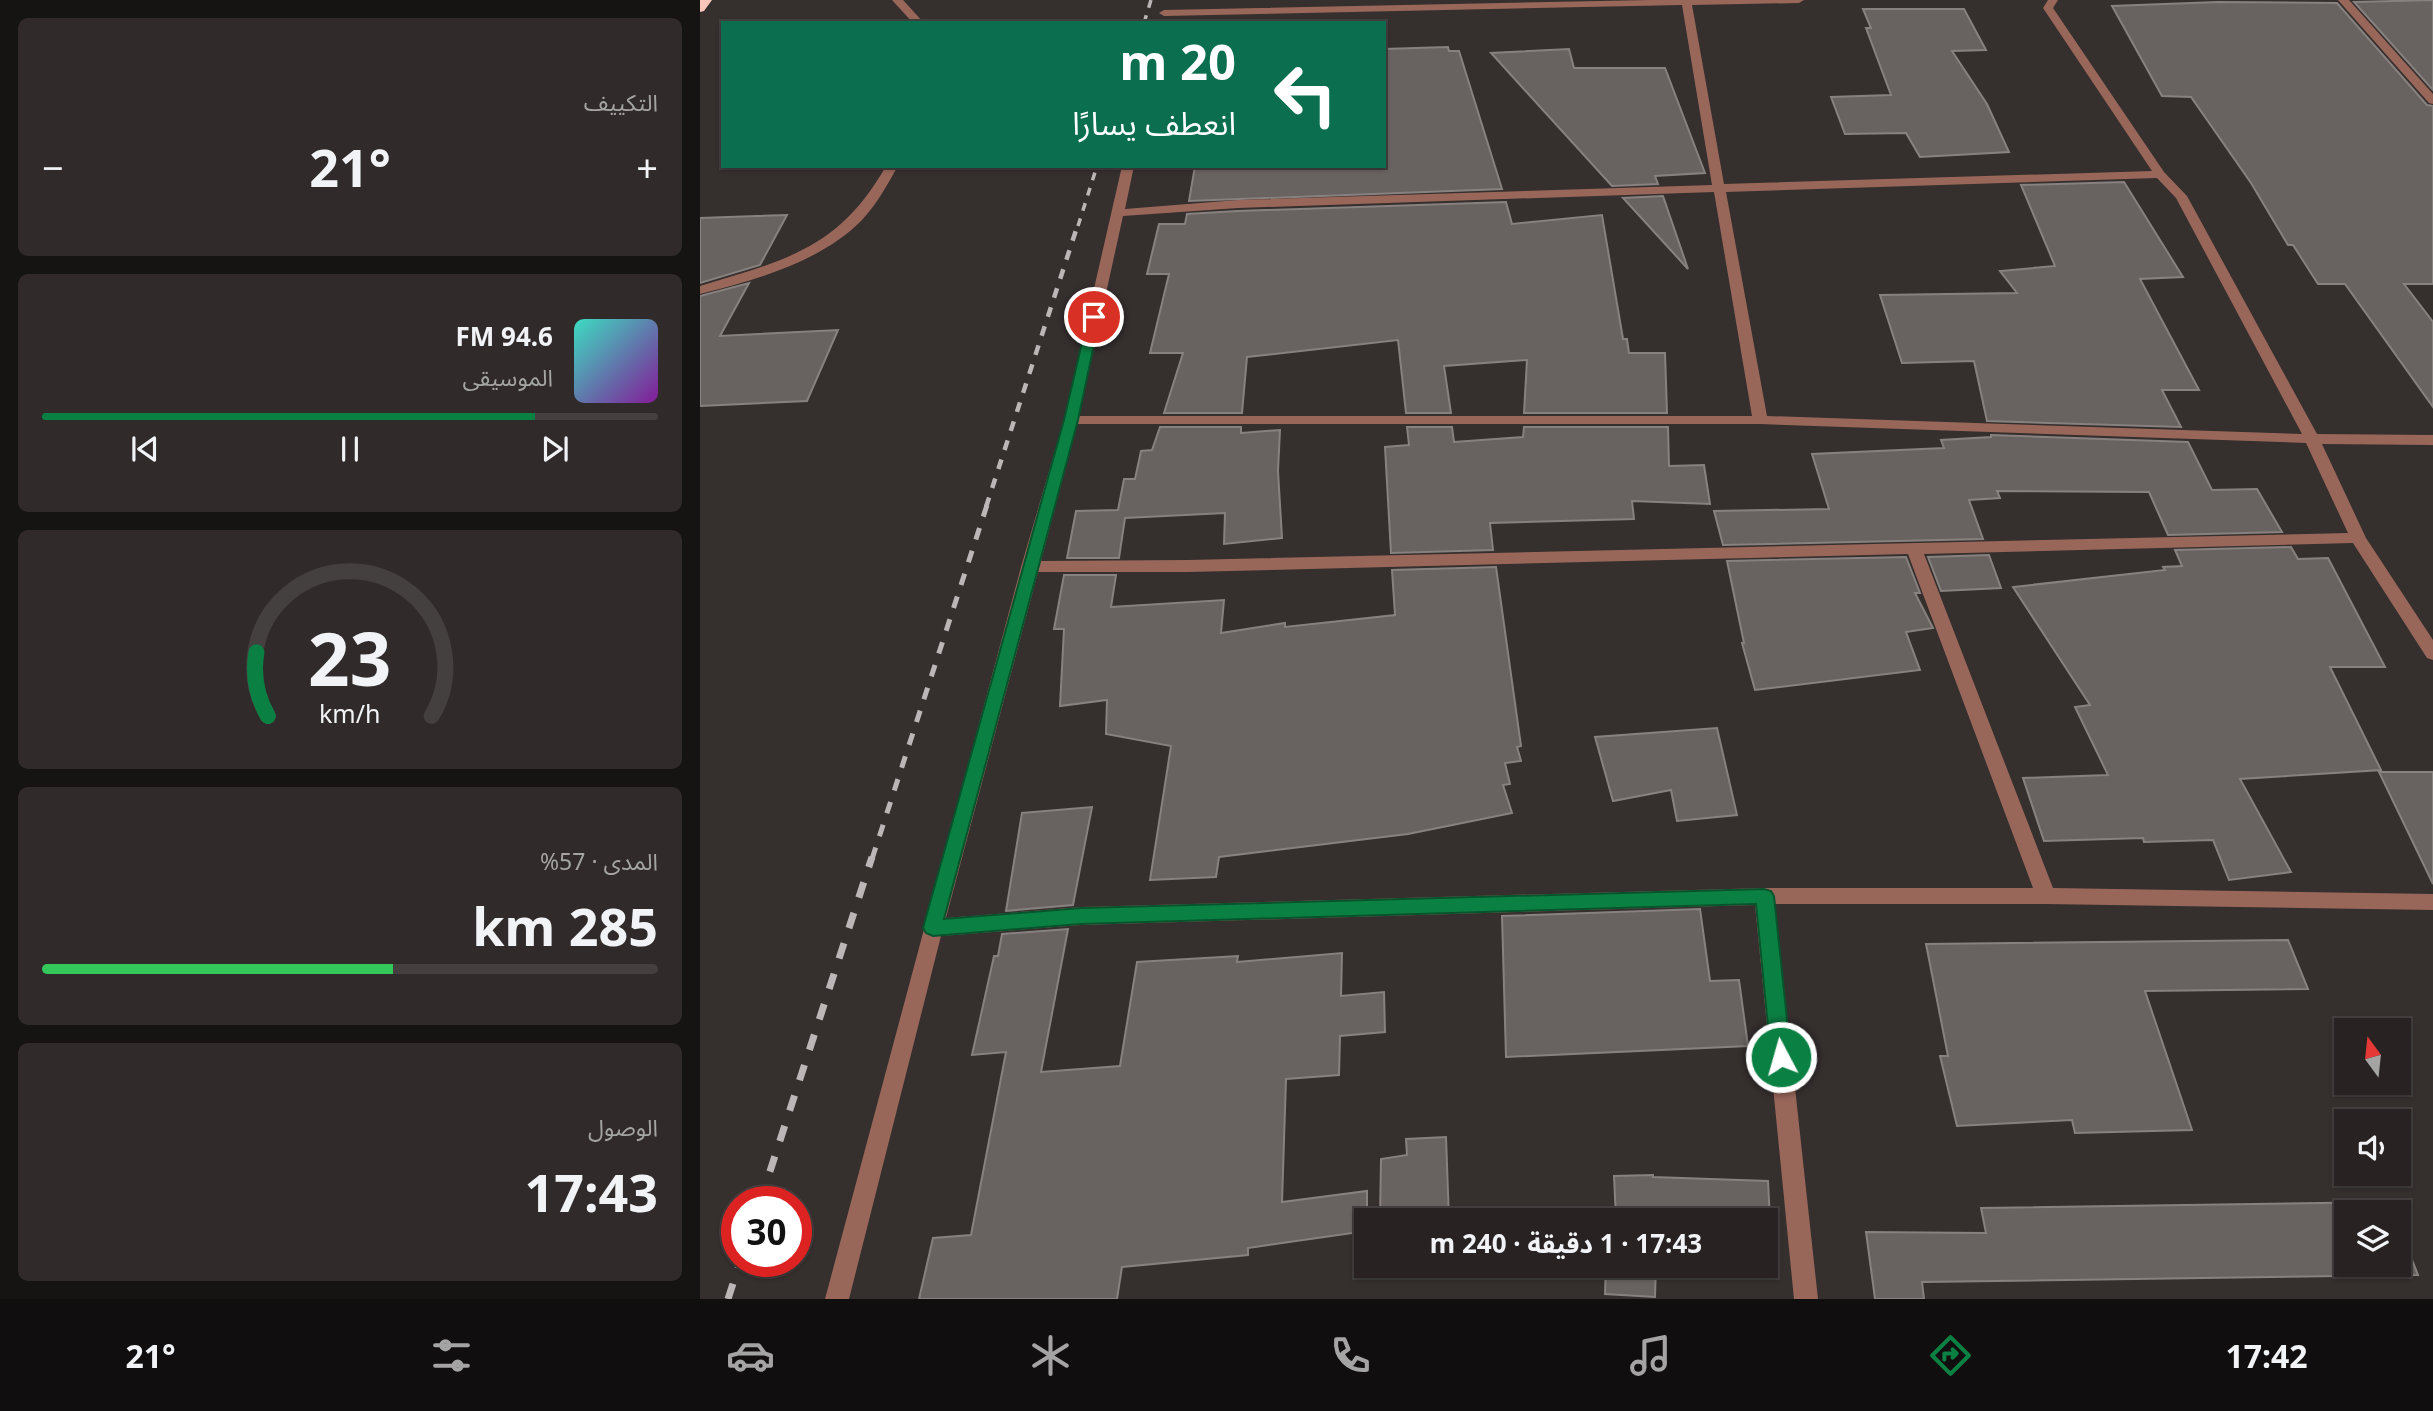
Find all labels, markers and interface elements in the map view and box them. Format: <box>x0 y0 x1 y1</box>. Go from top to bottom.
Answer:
text: 20 m <box>1119 28 1236 94</box>
icon: left <box>1260 49 1351 140</box>
text: التكييف <box>584 86 658 118</box>
text: انعطف يسارًا <box>1072 101 1236 144</box>
text: 21° <box>309 131 391 202</box>
text: − <box>42 141 64 193</box>
text: + <box>636 141 658 193</box>
pin <box>1064 287 1124 347</box>
icon: arrive <box>1075 298 1113 336</box>
text: 94.6 FM <box>456 318 553 354</box>
text: الموسيقى <box>462 361 553 393</box>
icon: previous <box>126 430 164 468</box>
icon: pause <box>331 430 369 468</box>
icon: next <box>536 430 574 468</box>
text: 23 <box>308 608 392 707</box>
text: km/h <box>319 695 381 729</box>
text: المدى · 57% <box>540 845 658 877</box>
text: 285 km <box>472 890 658 961</box>
north arrow <box>2334 1018 2412 1096</box>
map controls <box>2334 1018 2411 1277</box>
position arrow <box>1744 1020 1818 1094</box>
button: sound <box>2334 1109 2411 1186</box>
text: الوصول <box>588 1111 658 1143</box>
text: 17:43 <box>524 1156 658 1227</box>
speed limit sign: 30 <box>721 1186 812 1277</box>
button: layers <box>2334 1200 2411 1277</box>
text: 17:43 · 1 دقيقة · 240 m <box>1430 1225 1702 1261</box>
icon: filters <box>427 1331 476 1380</box>
icon: car <box>726 1331 775 1380</box>
icon: climate <box>1026 1331 1075 1380</box>
icon: phone <box>1326 1331 1375 1380</box>
icon: music <box>1626 1331 1675 1380</box>
icon: directions <box>1926 1331 1975 1380</box>
text: 21° <box>126 1334 176 1377</box>
text: 17:42 <box>2225 1334 2308 1377</box>

